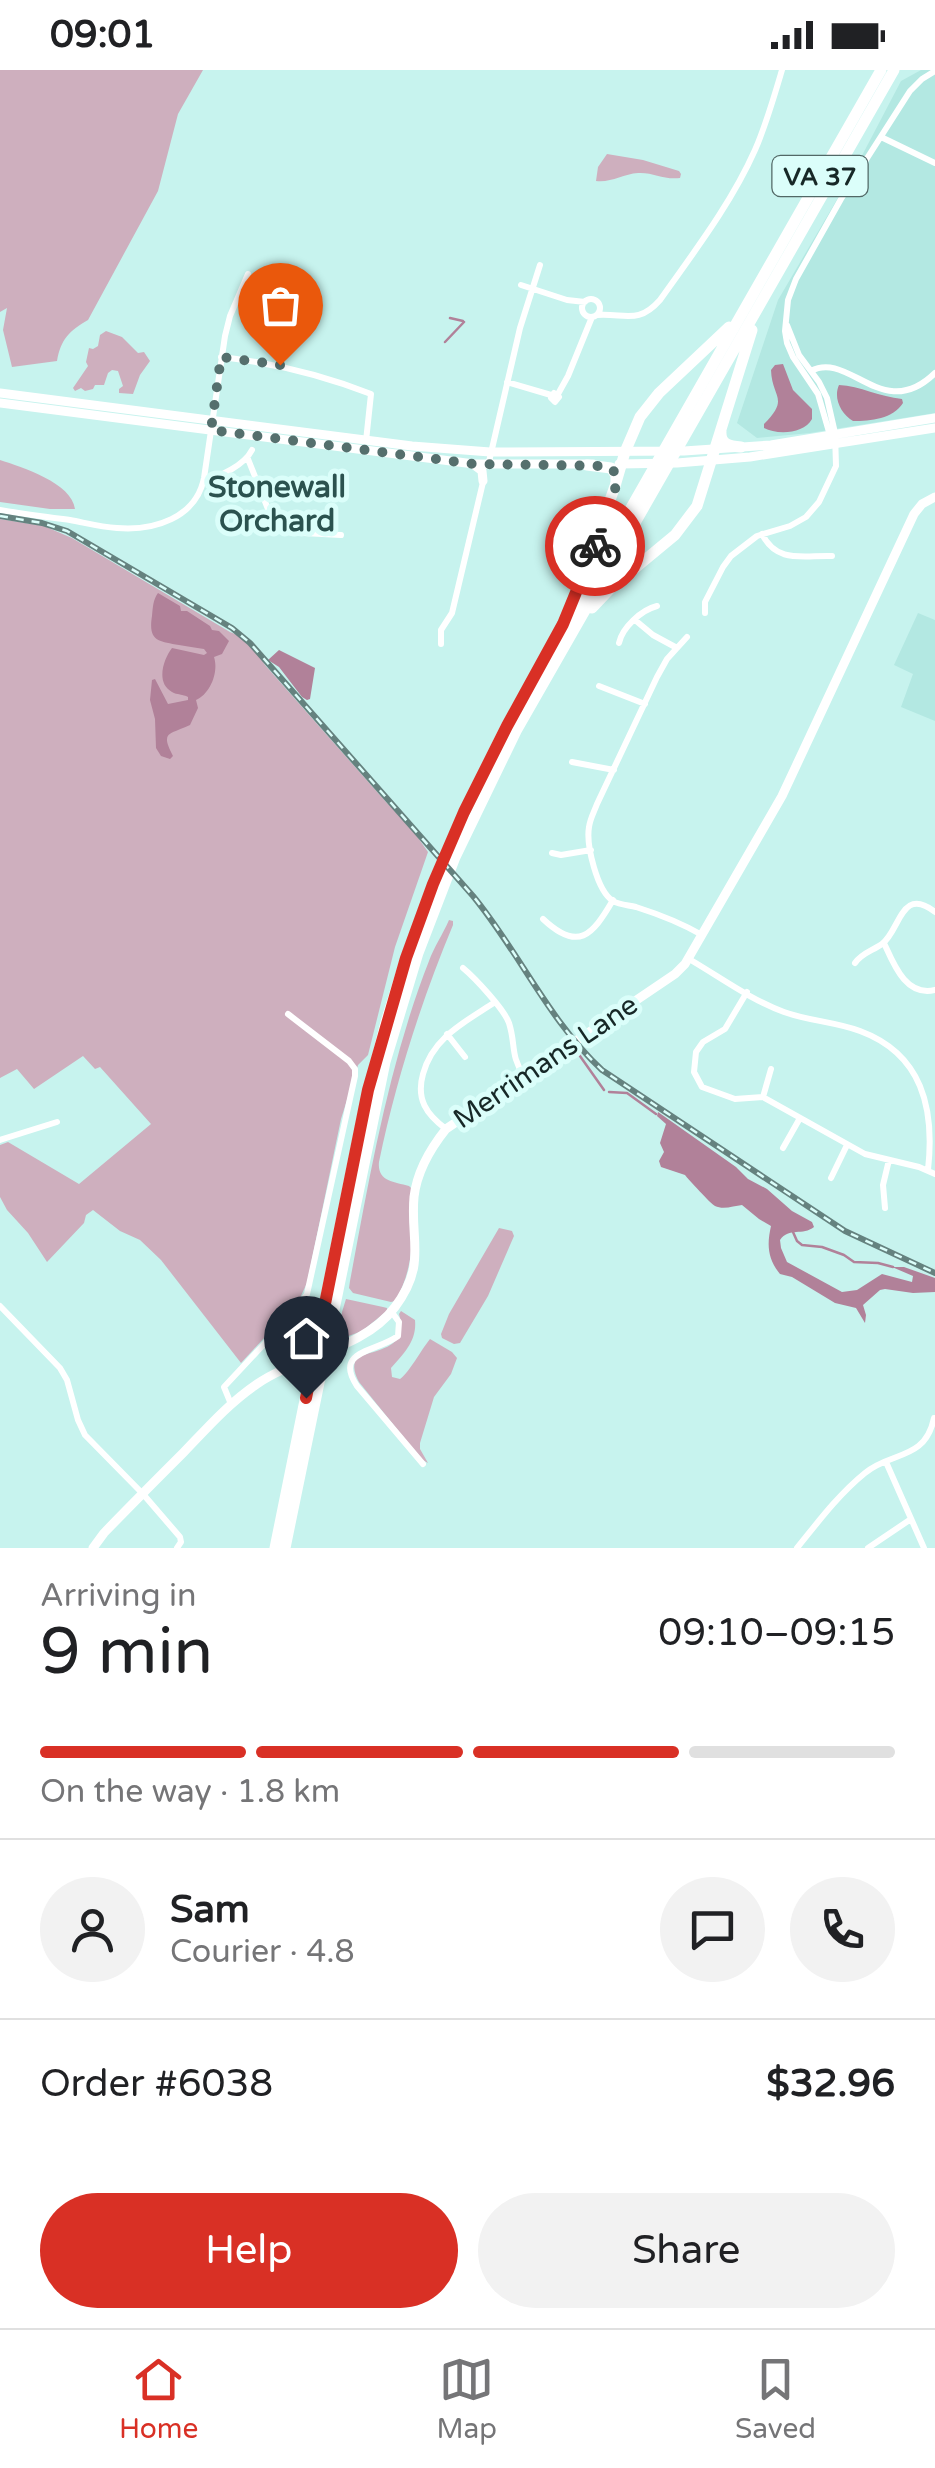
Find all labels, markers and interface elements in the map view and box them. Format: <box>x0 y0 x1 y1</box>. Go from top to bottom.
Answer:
text: 09:01 <box>50 12 155 58</box>
road number: VA 37 <box>772 156 868 196</box>
pin <box>238 263 323 366</box>
icon: bag <box>253 278 308 333</box>
district label: Stonewall Orchard <box>208 469 346 540</box>
courier <box>545 496 645 596</box>
icon: bike <box>568 519 623 574</box>
street label: Merrimans Lane <box>447 988 644 1136</box>
pin <box>264 1296 349 1399</box>
icon: home <box>279 1311 334 1366</box>
text: Arriving in <box>40 1577 197 1615</box>
text: 09:10–09:15 <box>658 1610 895 1656</box>
text: 9 min <box>40 1613 213 1692</box>
text: On the way · 1.8 km <box>40 1773 340 1811</box>
button: person <box>40 1877 145 1982</box>
button: chat <box>660 1877 765 1982</box>
button: phone <box>790 1877 895 1982</box>
text: Sam <box>170 1887 250 1933</box>
text: Courier · 4.8 <box>170 1933 355 1971</box>
text: Order #6038 <box>40 2061 273 2107</box>
text: $32.96 <box>766 2061 895 2107</box>
button: Help <box>40 2193 458 2308</box>
button: Share <box>478 2193 895 2308</box>
tab: Home <box>119 2352 198 2446</box>
tab: Map <box>436 2352 497 2446</box>
tab: Saved <box>735 2352 816 2446</box>

